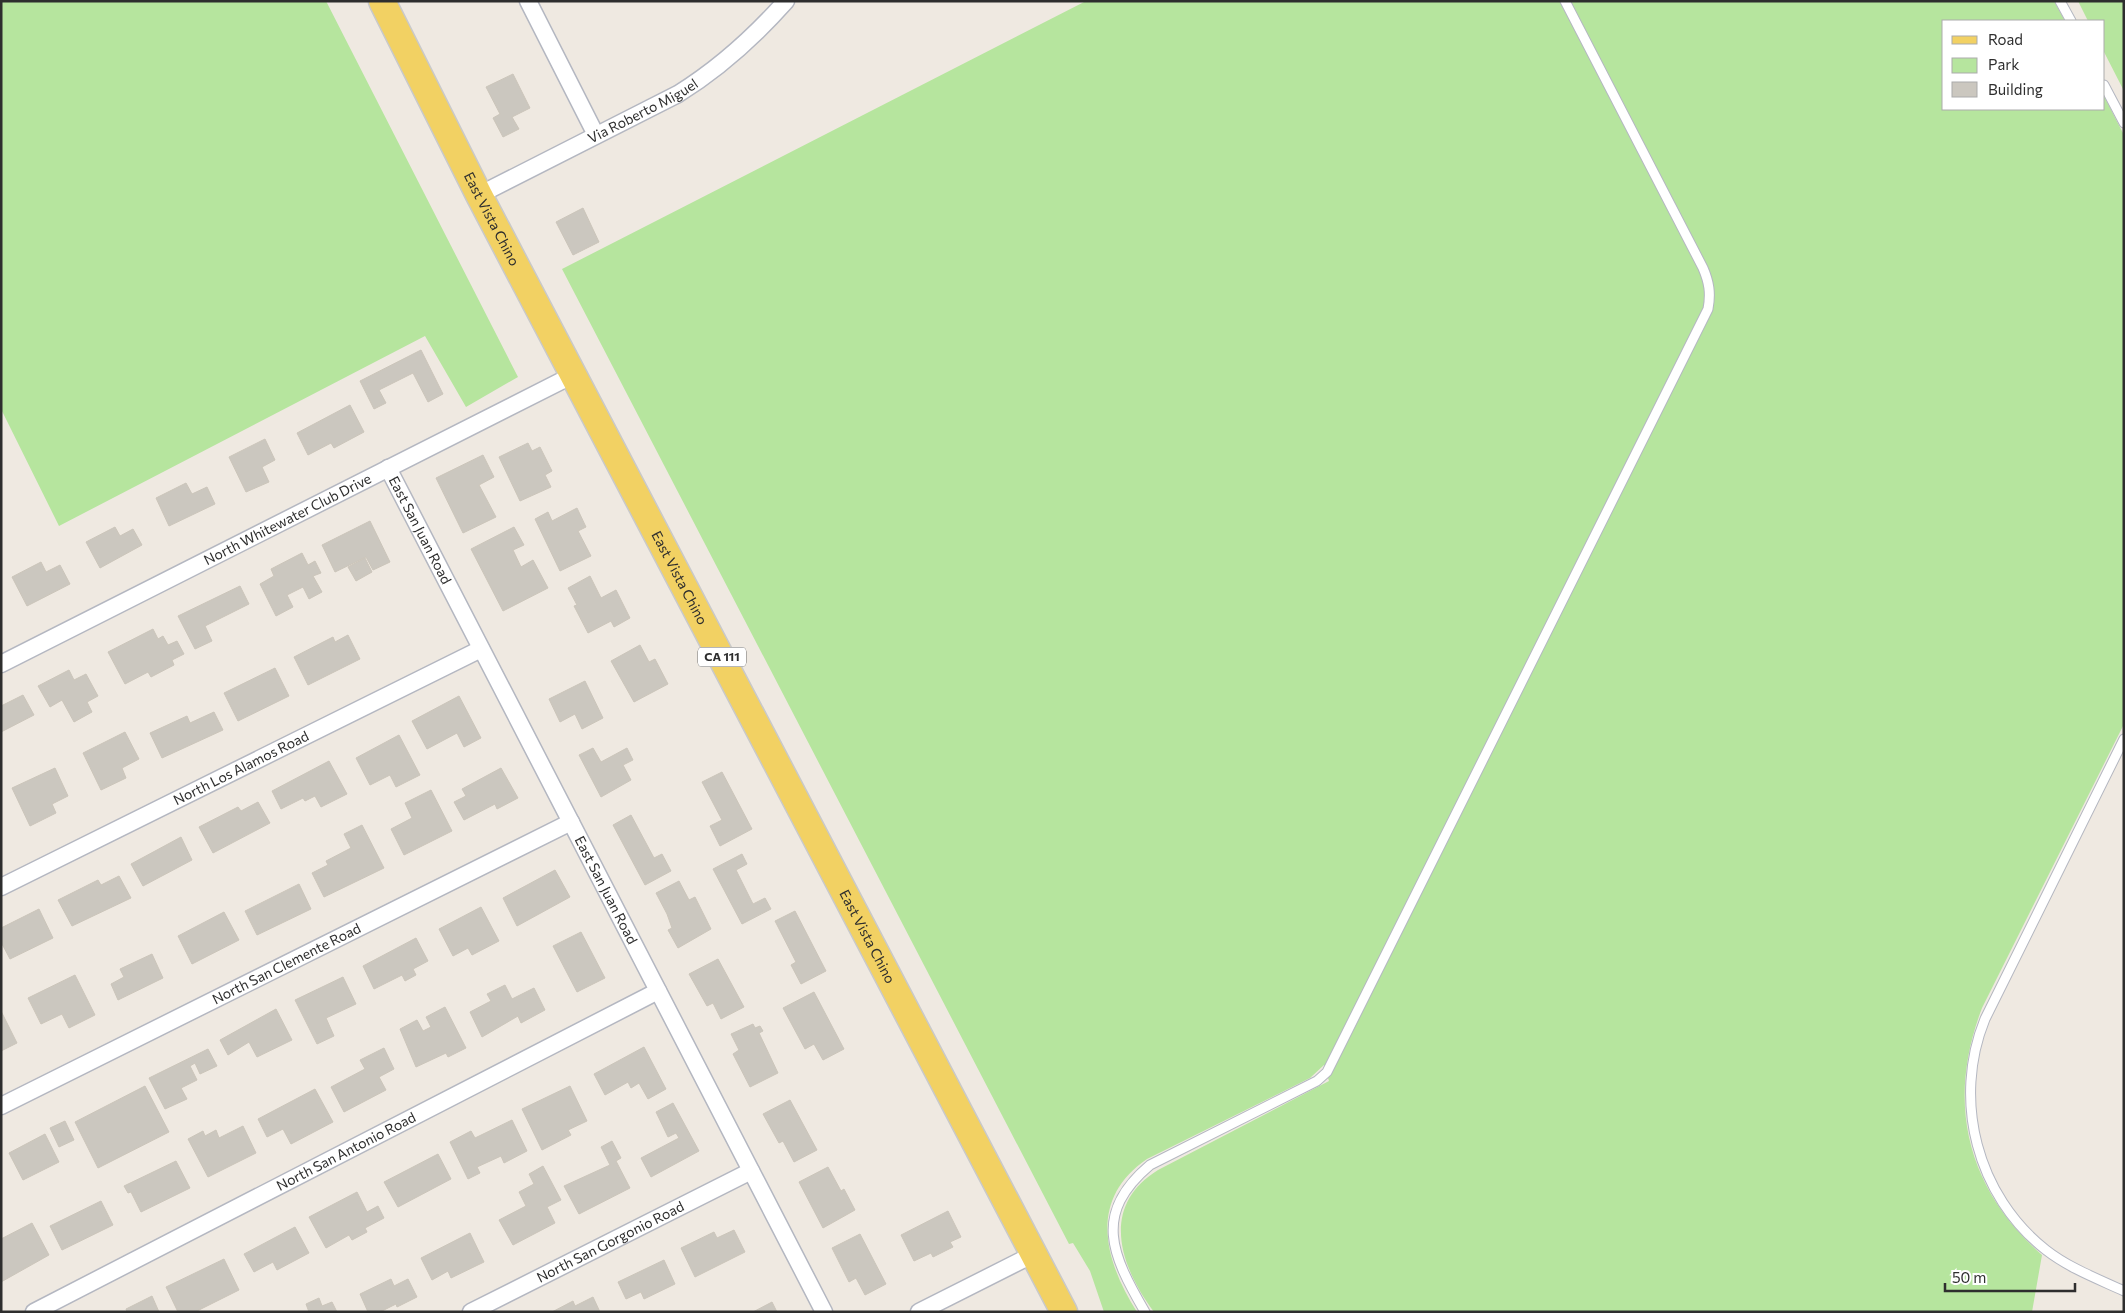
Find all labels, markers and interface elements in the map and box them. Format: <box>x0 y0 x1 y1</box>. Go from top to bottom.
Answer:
legend <box>1942 20 2105 110</box>
text: Road <box>1988 30 2023 48</box>
text: Park <box>1988 55 2019 73</box>
street label: Via Roberto Miguel <box>585 75 701 146</box>
text: Building <box>1988 80 2043 98</box>
street label: East Vista Chino <box>461 169 524 269</box>
street label: North Whitewater Club Drive <box>201 469 374 568</box>
street label: East San Juan Road <box>386 473 456 587</box>
street label: East Vista Chino <box>648 528 711 627</box>
road number: CA 111 <box>698 648 746 666</box>
street label: North Los Alamos Road <box>170 727 311 808</box>
street label: East San Juan Road <box>572 833 641 947</box>
street label: East Vista Chino <box>836 887 899 986</box>
street label: North San Clemente Road <box>209 919 363 1007</box>
street label: North San Antonio Road <box>273 1108 418 1194</box>
street label: North San Gorgonio Road <box>534 1197 687 1286</box>
scale bar <box>1945 1260 2075 1292</box>
text: 50 m <box>1952 1268 1986 1286</box>

